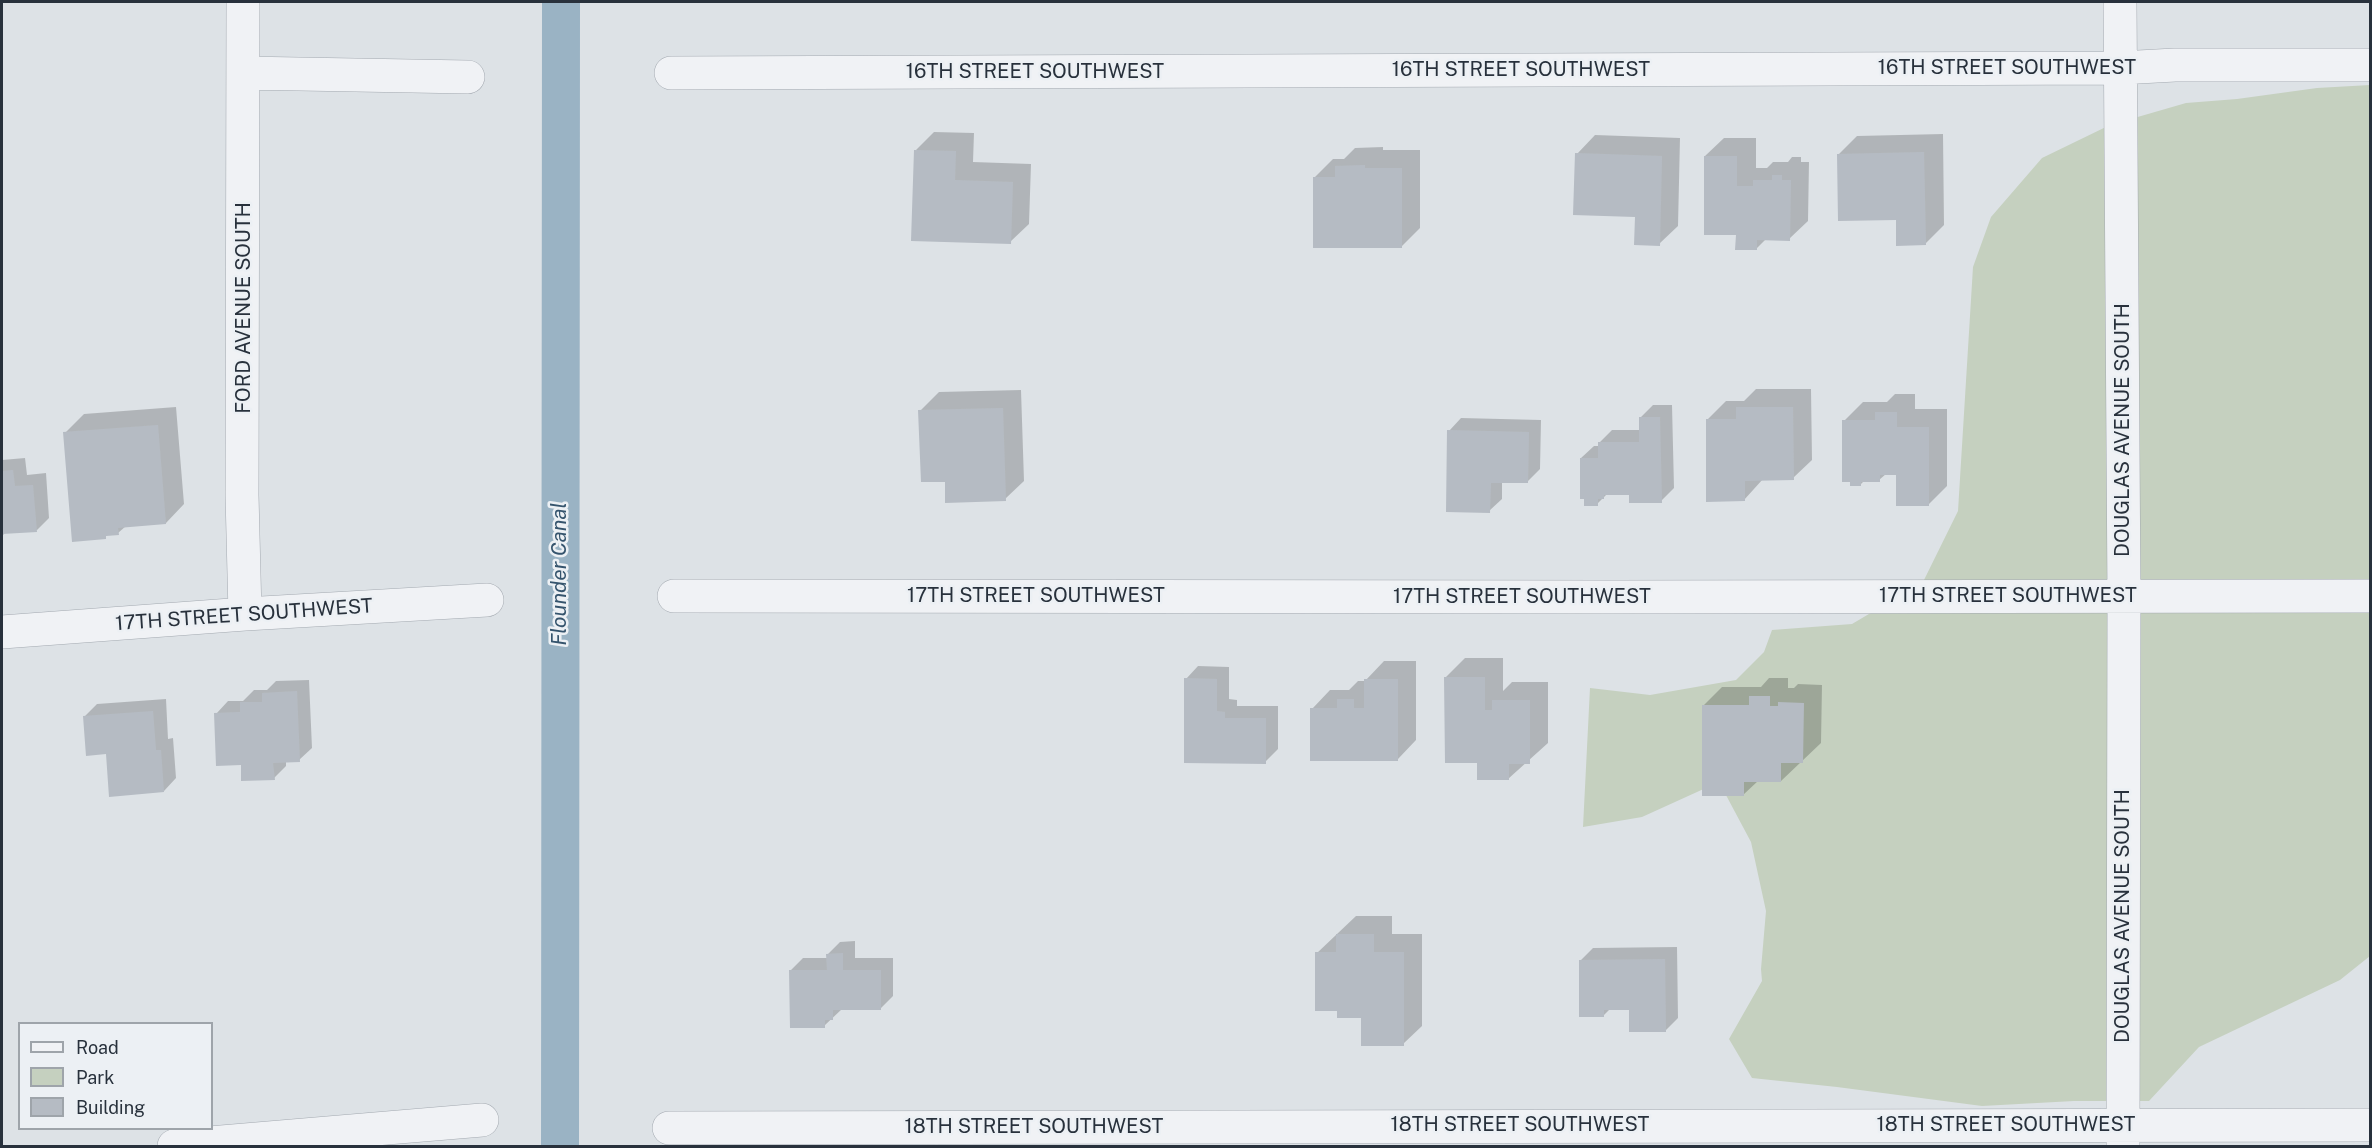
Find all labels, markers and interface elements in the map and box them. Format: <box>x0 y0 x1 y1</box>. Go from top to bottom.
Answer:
street label: 16TH STREET SOUTHWEST <box>1878 56 2136 80</box>
street label: 16TH STREET SOUTHWEST <box>1392 58 1650 82</box>
street label: 16TH STREET SOUTHWEST <box>906 60 1164 84</box>
street label: FORD AVENUE SOUTH <box>232 202 256 414</box>
street label: DOUGLAS AVENUE SOUTH <box>2111 303 2135 557</box>
water label: Flounder Canal <box>547 502 573 646</box>
street label: 17TH STREET SOUTHWEST <box>907 584 1165 608</box>
street label: 17TH STREET SOUTHWEST <box>1879 584 2137 608</box>
street label: 17TH STREET SOUTHWEST <box>1393 585 1651 609</box>
street label: 17TH STREET SOUTHWEST <box>115 594 373 636</box>
street label: DOUGLAS AVENUE SOUTH <box>2111 789 2135 1043</box>
legend <box>18 1022 213 1130</box>
text: Road <box>76 1037 119 1058</box>
text: Park <box>76 1067 114 1088</box>
text: Building <box>76 1097 145 1118</box>
street label: 18TH STREET SOUTHWEST <box>1391 1113 1649 1137</box>
street label: 18TH STREET SOUTHWEST <box>1877 1113 2135 1137</box>
street label: 18TH STREET SOUTHWEST <box>905 1115 1163 1139</box>

